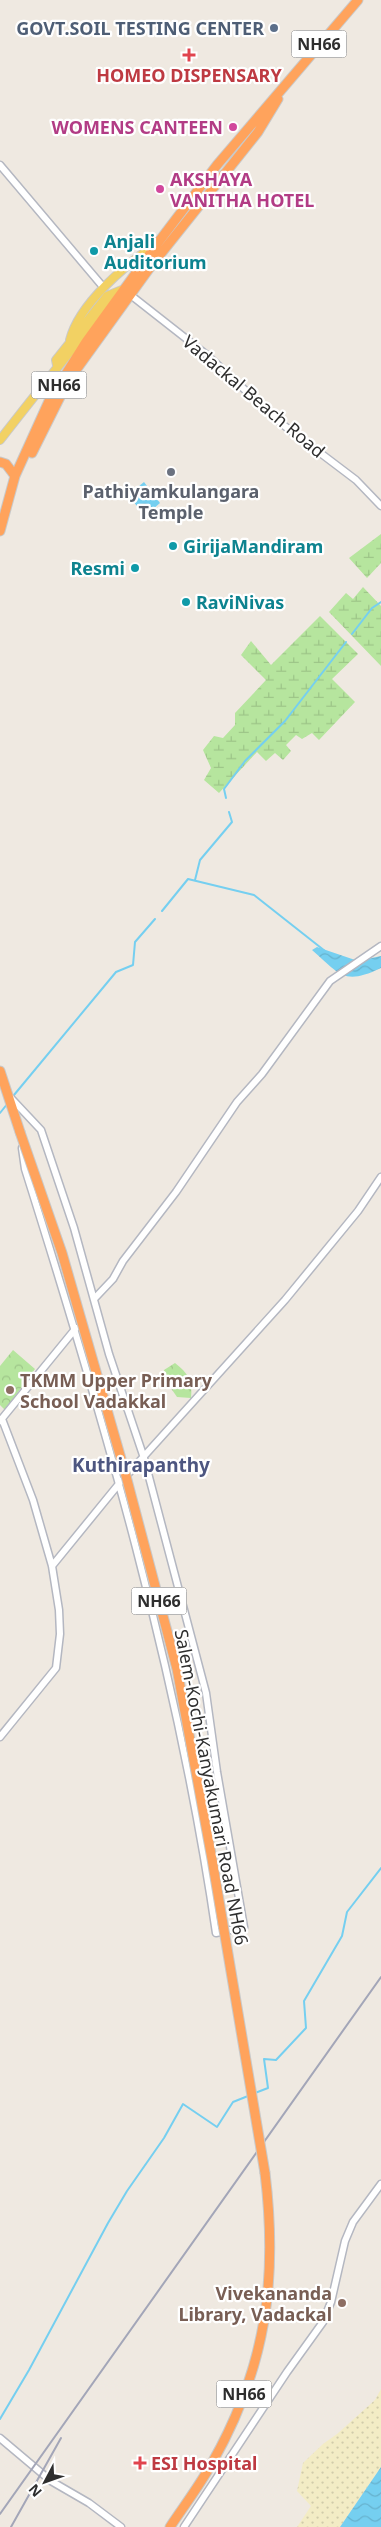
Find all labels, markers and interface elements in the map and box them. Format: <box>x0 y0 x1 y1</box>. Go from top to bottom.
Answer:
place label: GOVT.SOIL TESTING CENTER <box>16 16 264 40</box>
marker: GOVT.SOIL TESTING CENTER <box>268 22 280 34</box>
road number: NH66 <box>292 31 346 58</box>
marker: HOMEO DISPENSARY <box>182 48 196 62</box>
place label: HOMEO DISPENSARY <box>96 63 282 87</box>
place label: WOMENS CANTEEN <box>51 115 223 139</box>
marker: WOMENS CANTEEN <box>227 121 239 133</box>
place label: AKSHAYA VANITHA HOTEL <box>170 167 314 212</box>
marker: AKSHAYA VANITHA HOTEL <box>154 183 166 195</box>
place label: Anjali Auditorium <box>104 229 207 274</box>
marker: Anjali Auditorium <box>88 245 100 257</box>
street label: Vadackal Beach Road <box>178 329 330 463</box>
road number: NH66 <box>32 372 86 398</box>
marker: Pathiyamkulangara Temple <box>165 466 177 478</box>
place label: Pathiyamkulangara Temple <box>83 479 259 524</box>
place label: GirijaMandiram <box>183 534 323 558</box>
marker: GirijaMandiram <box>167 540 179 552</box>
place label: Resmi <box>70 556 125 580</box>
marker: Resmi <box>129 562 141 574</box>
place label: RaviNivas <box>196 590 284 614</box>
marker: RaviNivas <box>180 596 192 608</box>
place label: TKMM Upper Primary School Vadakkal <box>20 1368 213 1413</box>
marker: TKMM Upper Primary School Vadakkal <box>4 1384 16 1396</box>
district label: Kuthirapanthy <box>72 1452 210 1478</box>
road number: NH66 <box>132 1588 186 1614</box>
street label: Salem-Kochi-Kanyakumari Road NH66 <box>170 1627 254 1947</box>
place label: Vivekananda Library, Vadackal <box>178 2281 332 2326</box>
marker: Vivekananda Library, Vadackal <box>336 2297 348 2309</box>
road number: NH66 <box>216 2380 272 2408</box>
place label: ESI Hospital <box>151 2451 257 2475</box>
marker: ESI Hospital <box>133 2456 147 2470</box>
north arrow <box>20 2457 70 2507</box>
text: N <box>24 2480 46 2501</box>

